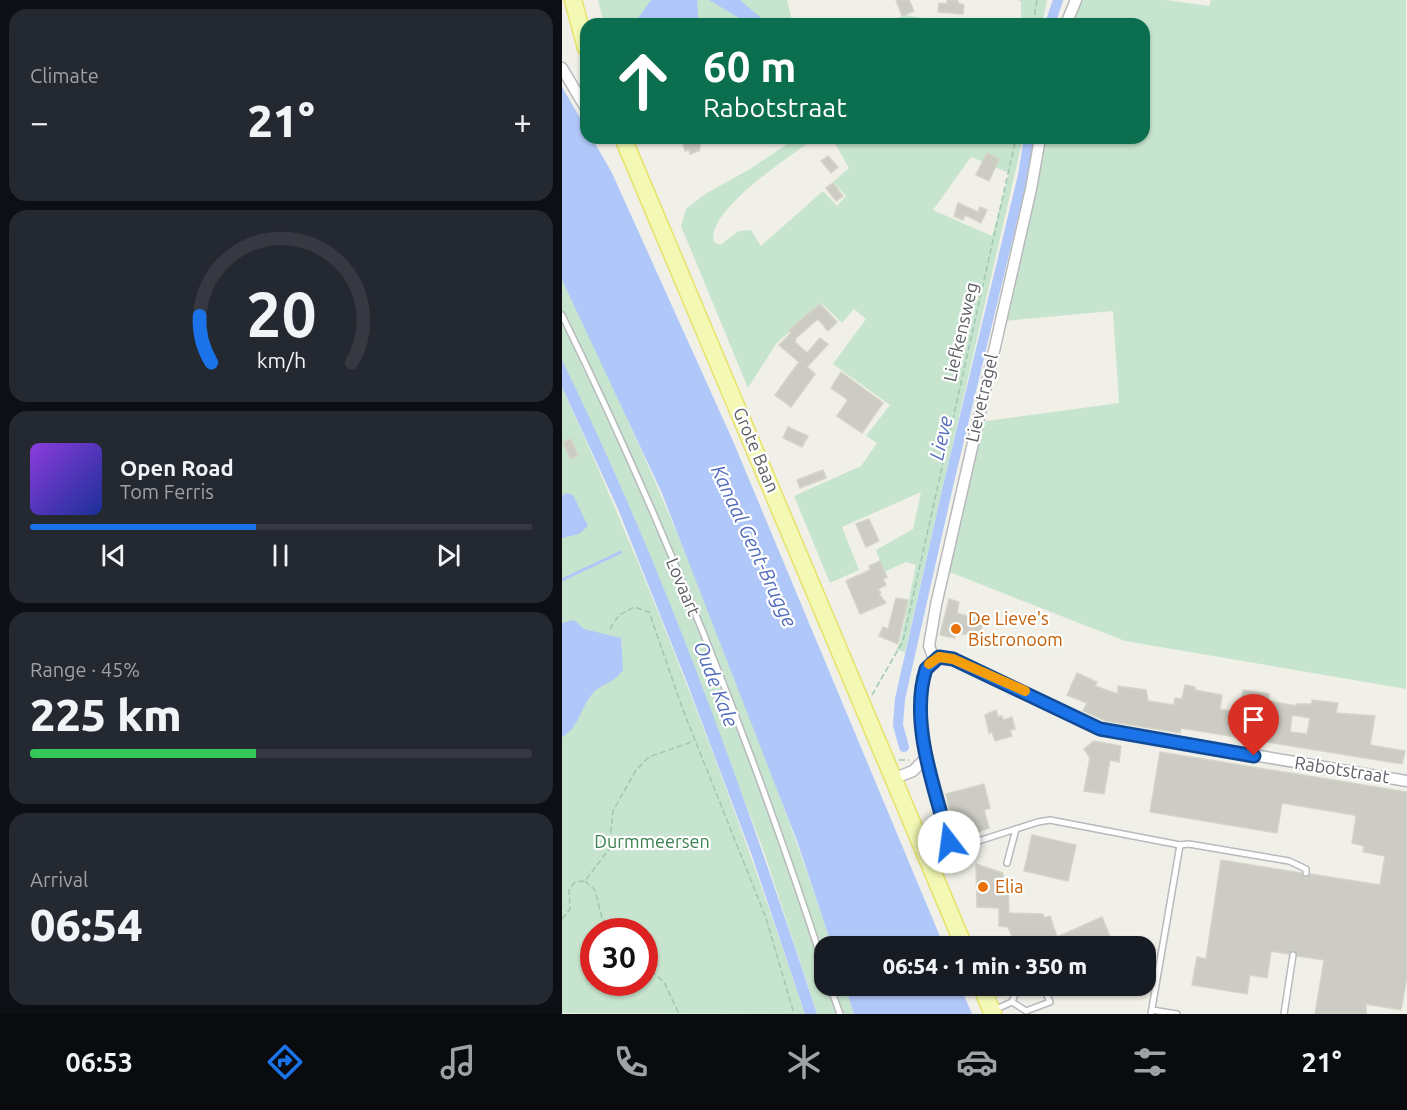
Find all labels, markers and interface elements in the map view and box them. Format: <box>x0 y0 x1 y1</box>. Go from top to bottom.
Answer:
icon: ahead <box>604 42 682 120</box>
text: 60 m <box>703 43 797 90</box>
text: Climate <box>30 64 99 87</box>
text: Rabotstraat <box>703 92 847 122</box>
text: 21° <box>247 95 315 146</box>
text: − <box>30 103 49 140</box>
text: + <box>513 103 532 140</box>
text: 20 <box>246 279 316 349</box>
street label: Liefkensweg <box>939 280 981 383</box>
text: km/h <box>256 348 306 372</box>
street label: Lievetragel <box>961 351 1001 444</box>
street label: Grote Baan <box>730 404 784 495</box>
water label: Lieve <box>924 414 957 462</box>
text: Open Road <box>120 455 234 480</box>
water label: Kanaal Gent-Brugge <box>707 461 802 630</box>
text: Tom Ferris <box>120 480 214 503</box>
icon: previous <box>97 539 130 572</box>
icon: pause <box>264 539 297 572</box>
icon: next <box>432 539 465 572</box>
street label: Lovaart <box>663 555 705 619</box>
place label: De Lieve's Bistronoom <box>968 608 1063 649</box>
marker: De Lieve's Bistronoom <box>949 622 963 636</box>
water label: Oude Kale <box>690 638 743 730</box>
text: Range · 45% <box>30 658 140 681</box>
text: 225 km <box>30 689 182 740</box>
pin <box>1228 694 1279 756</box>
icon: arrive <box>1237 703 1270 736</box>
street label: Rabotstraat <box>1293 752 1391 786</box>
position arrow <box>917 810 981 874</box>
park label: Durmmeersen <box>594 831 710 851</box>
text: Arrival <box>30 868 88 891</box>
place label: Elia <box>995 876 1023 896</box>
marker: Elia <box>976 880 990 894</box>
text: 06:54 <box>30 899 143 950</box>
speed limit sign: 30 <box>580 918 658 996</box>
text: 06:54 · 1 min · 350 m <box>883 953 1087 978</box>
icon: directions <box>264 1041 306 1083</box>
icon: music <box>437 1041 479 1083</box>
icon: phone <box>610 1041 652 1083</box>
icon: climate <box>783 1041 825 1083</box>
icon: car <box>956 1041 998 1083</box>
icon: filters <box>1129 1041 1171 1083</box>
text: 06:53 <box>65 1047 133 1077</box>
text: 21° <box>1301 1047 1341 1077</box>

